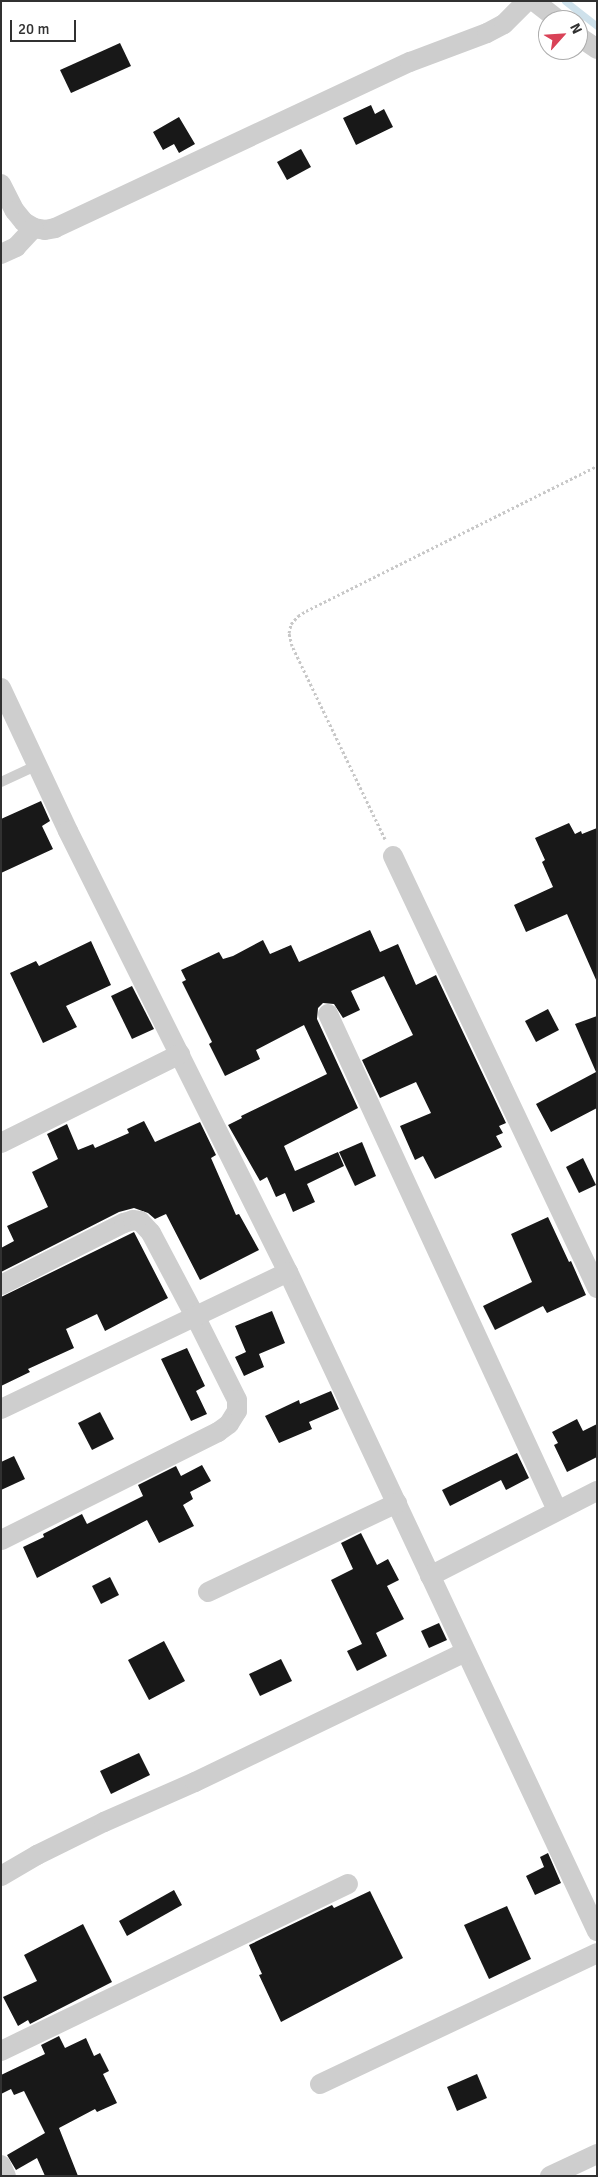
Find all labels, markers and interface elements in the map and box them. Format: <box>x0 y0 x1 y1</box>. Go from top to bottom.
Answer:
scale bar <box>12 10 79 42</box>
north arrow <box>538 10 588 60</box>
text: 20 m <box>18 20 49 38</box>
text: N <box>566 21 586 37</box>

